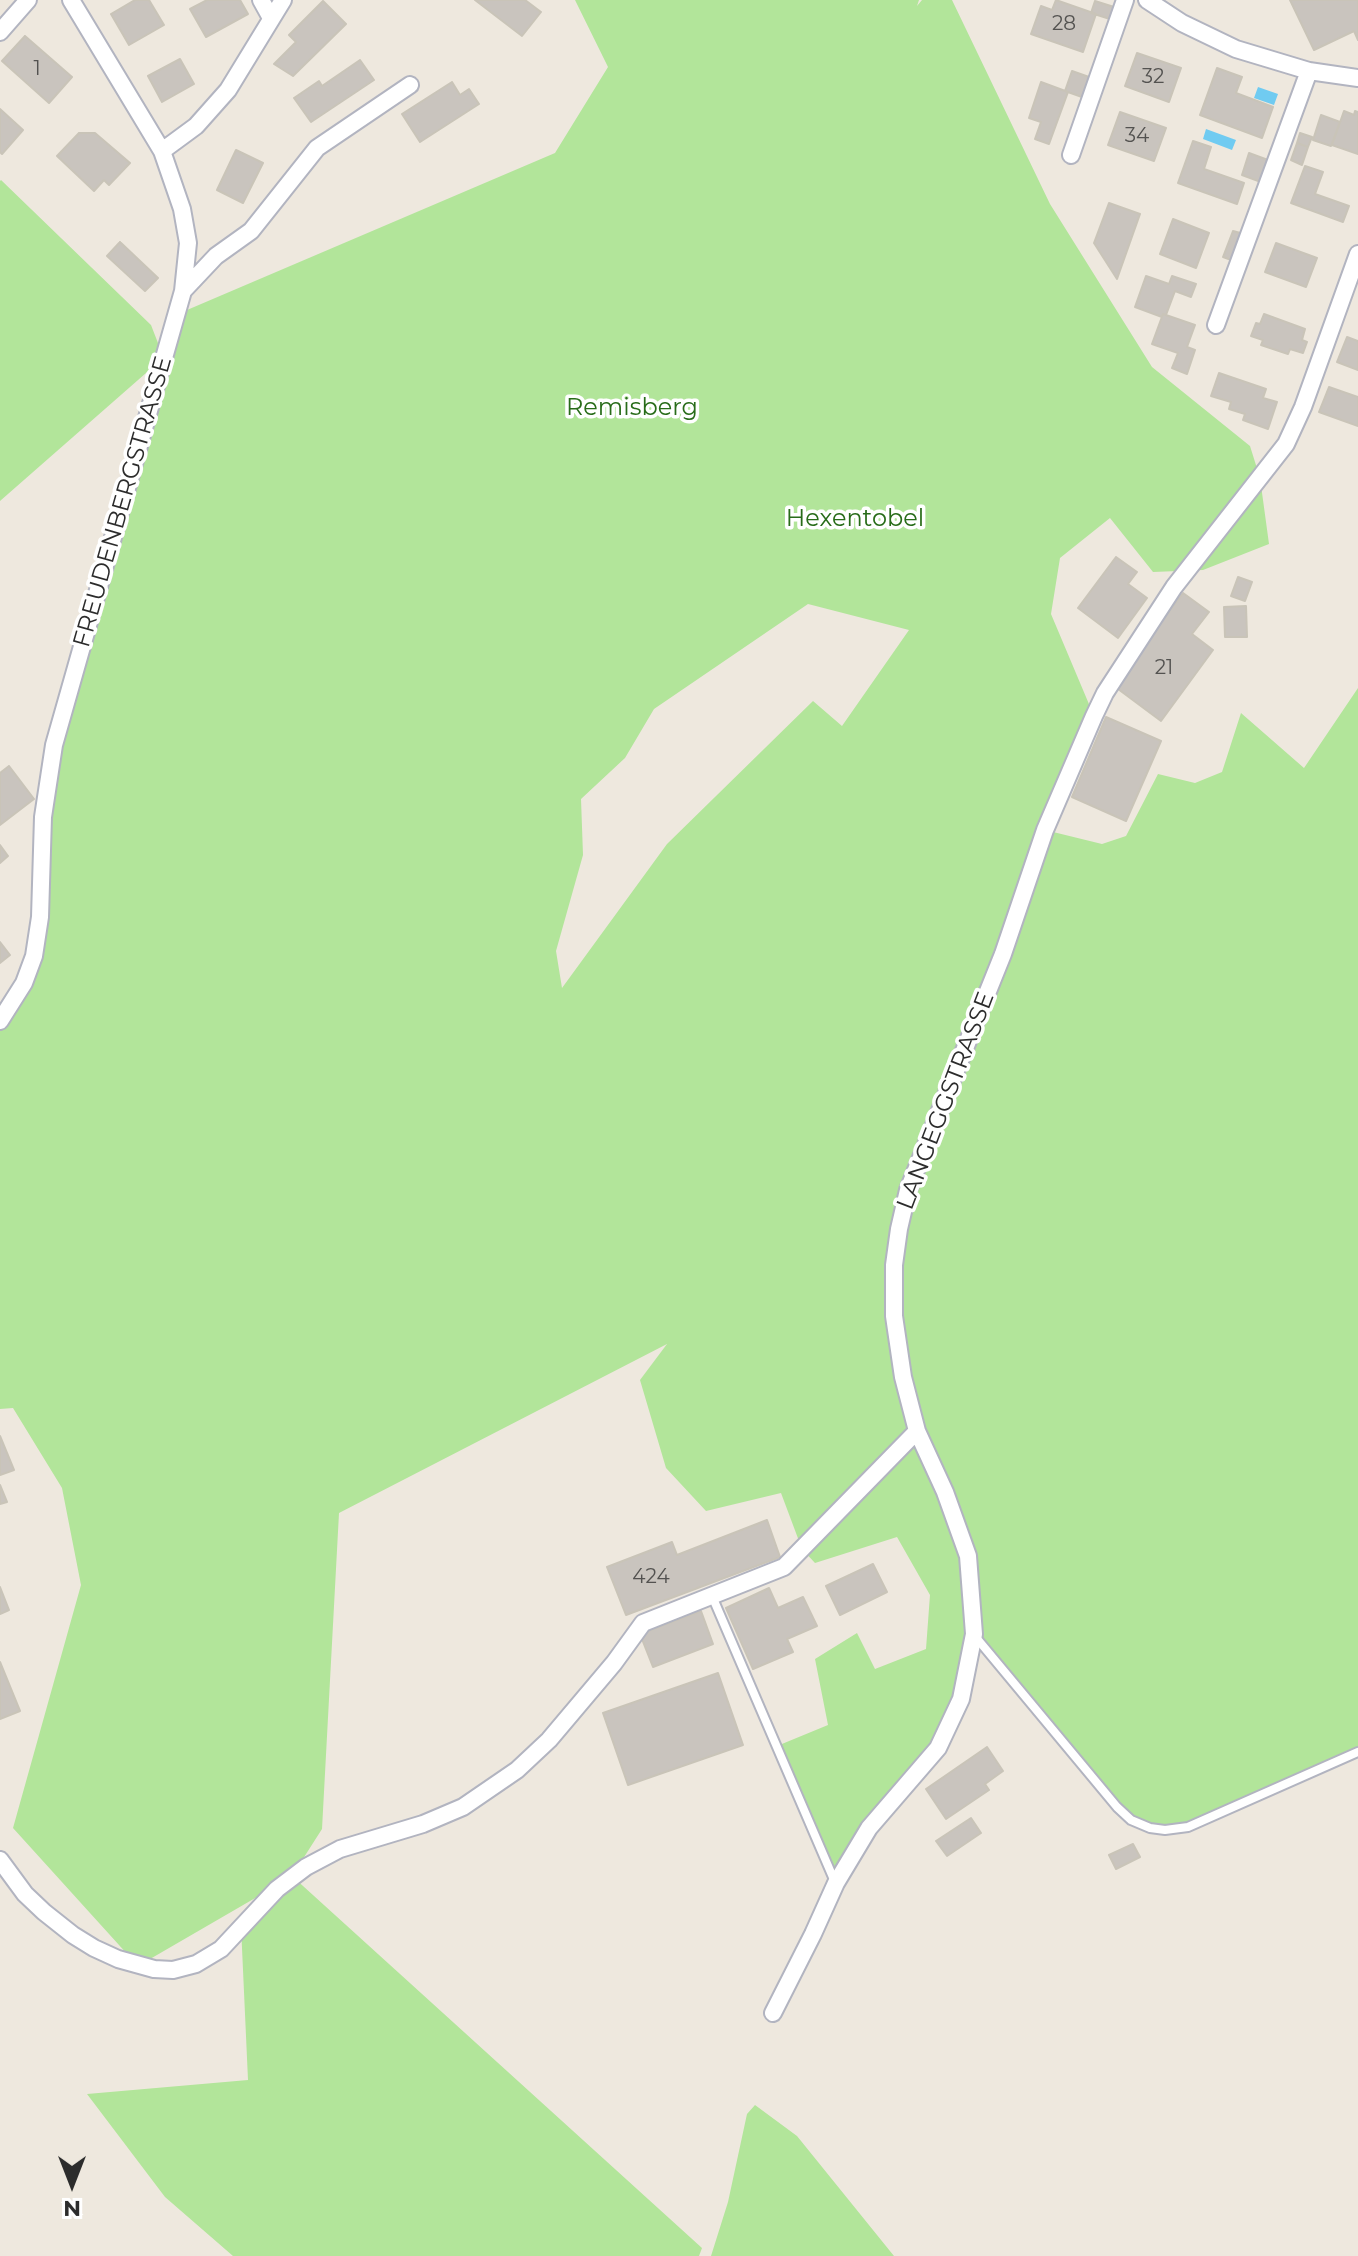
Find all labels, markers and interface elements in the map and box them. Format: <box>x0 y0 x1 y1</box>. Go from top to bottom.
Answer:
house number: 28 <box>1052 12 1076 36</box>
house number: 1 <box>33 57 41 81</box>
house number: 32 <box>1142 65 1164 89</box>
house number: 34 <box>1125 124 1149 148</box>
street label: FREUDENBERGSTRASSE <box>68 353 178 651</box>
park label: Remisberg <box>566 394 698 422</box>
park label: Hexentobel <box>786 505 924 533</box>
house number: 21 <box>1155 656 1173 680</box>
street label: LANGEGGSTRASSE <box>891 988 1001 1214</box>
house number: 424 <box>632 1565 670 1589</box>
north arrow <box>32 2144 112 2224</box>
text: N <box>63 2195 81 2222</box>

